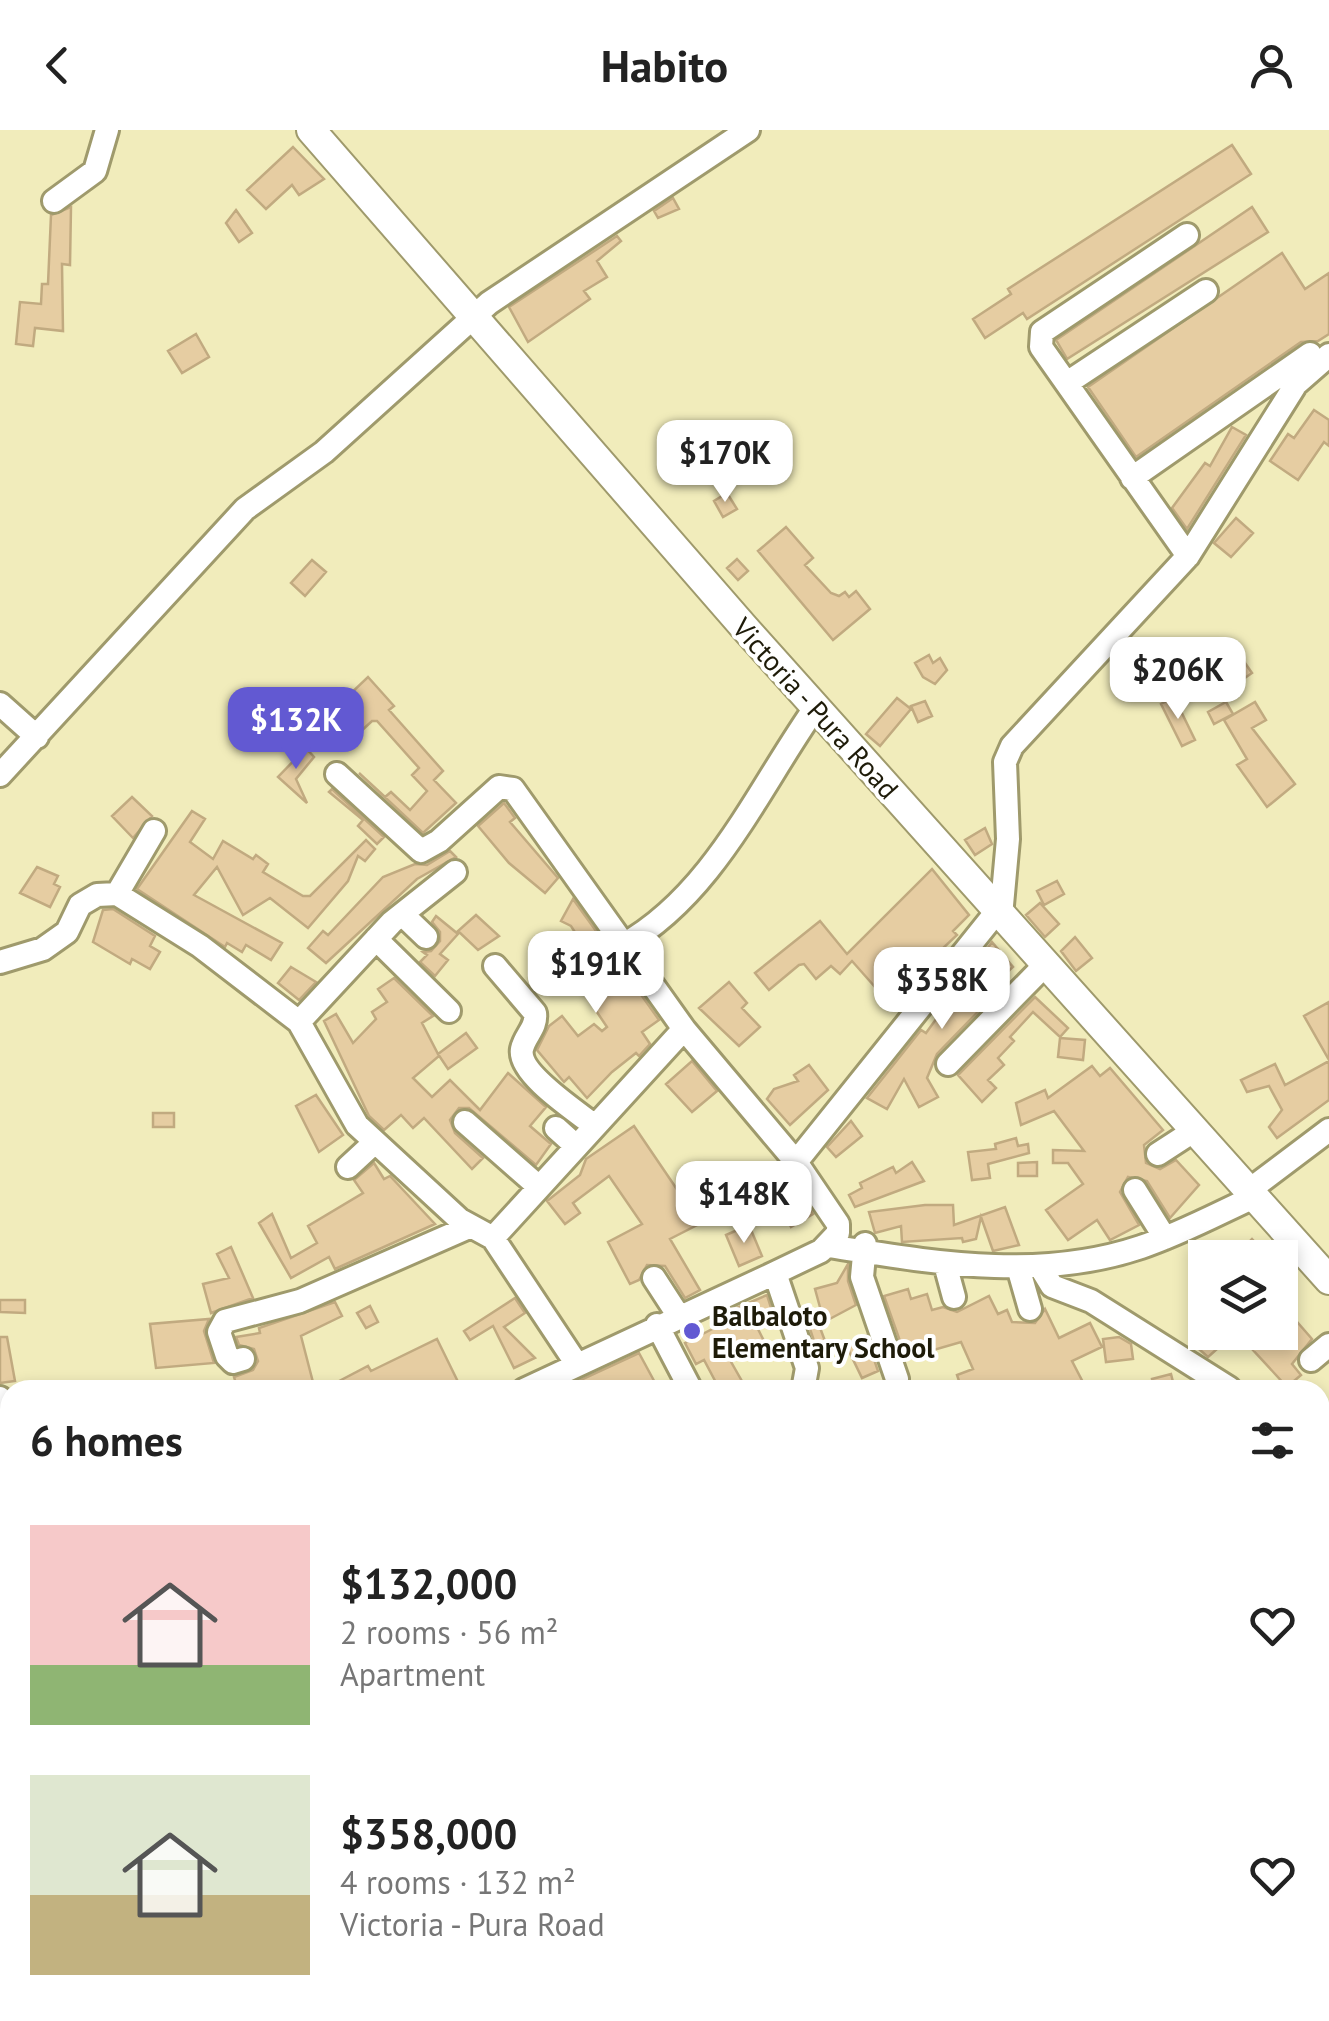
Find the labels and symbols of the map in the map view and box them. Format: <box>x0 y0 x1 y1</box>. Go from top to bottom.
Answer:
pin: $170K <box>655 420 795 505</box>
street label: Victoria - Pura Road <box>724 609 907 806</box>
pin: $206K <box>1108 637 1248 722</box>
pin: $132K <box>226 687 366 772</box>
pin: $191K <box>526 931 666 1016</box>
pin: $358K <box>872 947 1012 1032</box>
pin: $148K <box>674 1161 814 1246</box>
place label: Balbaloto Elementary School <box>712 1297 935 1366</box>
marker: Balbaloto Elementary School <box>681 1320 703 1342</box>

